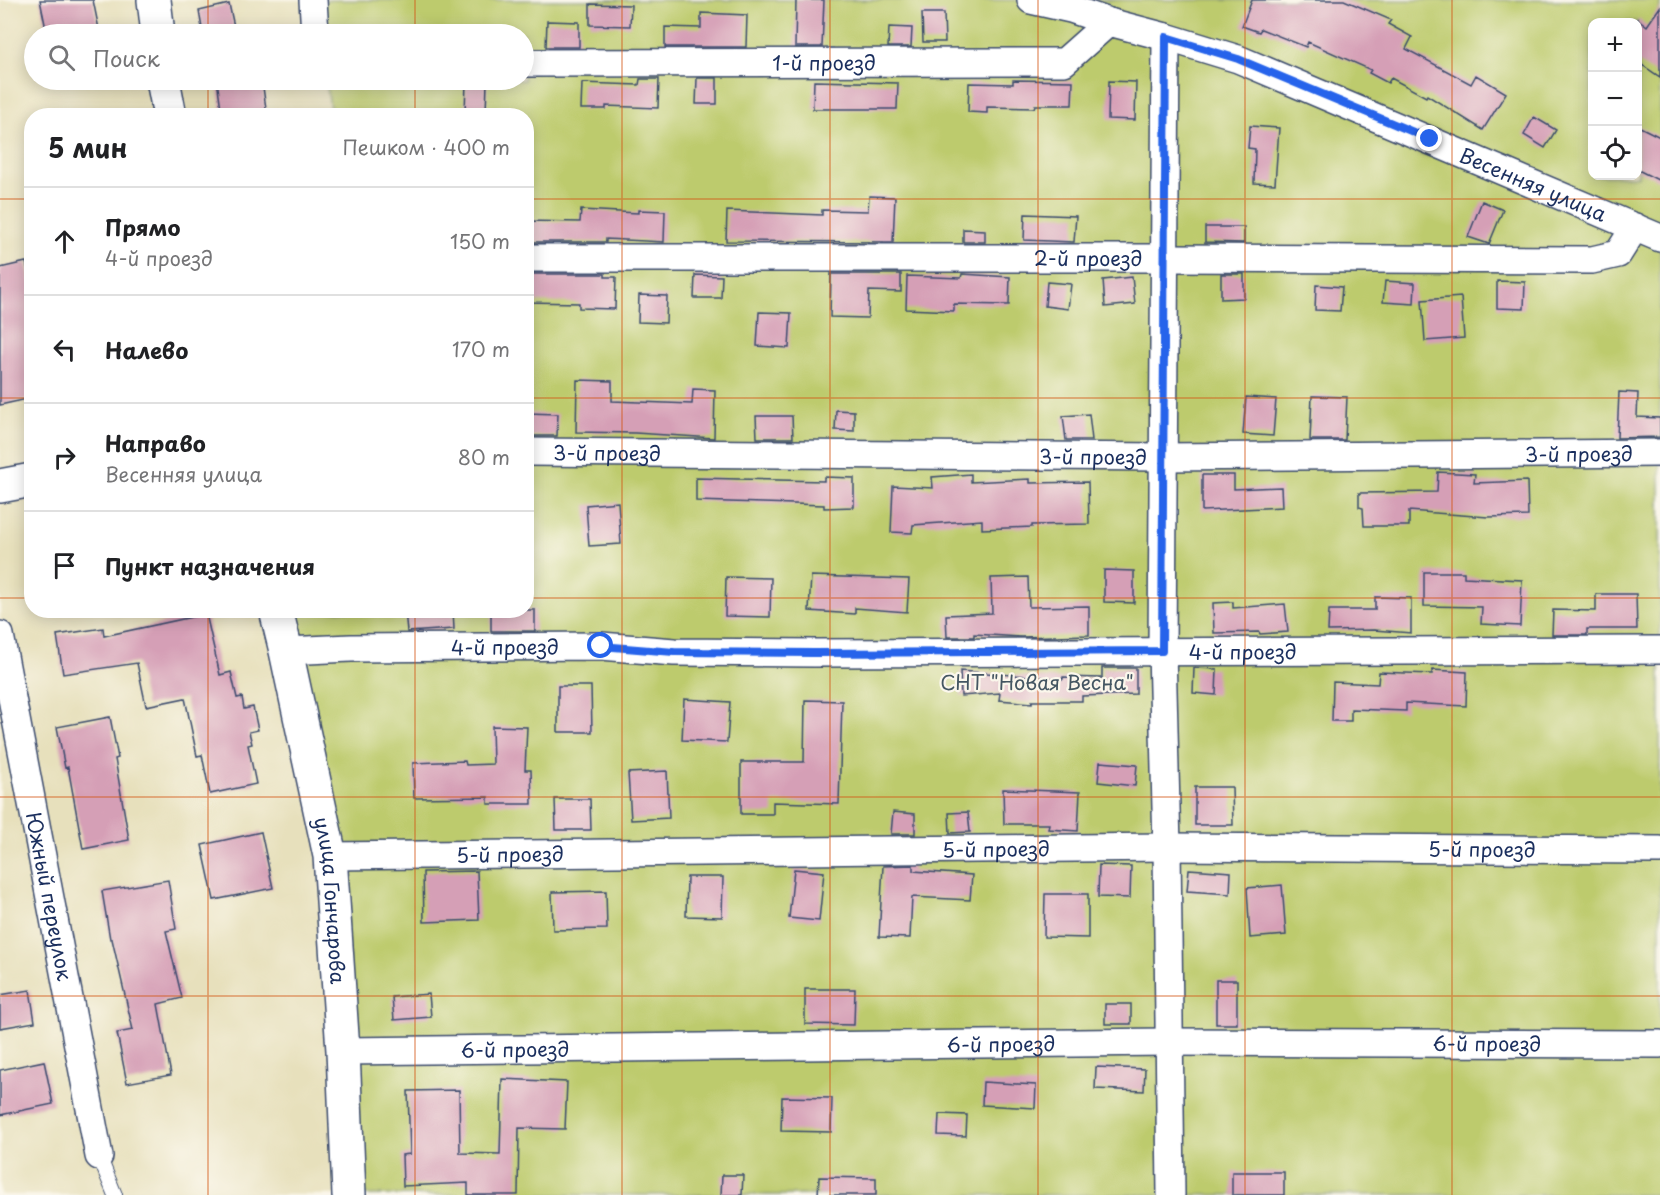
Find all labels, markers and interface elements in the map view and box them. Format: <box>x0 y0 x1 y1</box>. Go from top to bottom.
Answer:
map controls <box>1588 18 1642 180</box>
button: + <box>1588 18 1642 72</box>
search box <box>24 24 534 90</box>
icon: search <box>45 41 78 74</box>
text: Поиск <box>93 41 160 74</box>
street label: 1-й проезд <box>772 47 876 78</box>
button: − <box>1588 72 1642 126</box>
route end <box>1416 125 1442 151</box>
button: locate <box>1588 126 1642 180</box>
text: 5 мин <box>48 128 127 167</box>
text: Пешком · 400 m <box>342 132 510 162</box>
street label: Весенняя улица <box>1455 140 1612 229</box>
text: Прямо <box>105 210 180 243</box>
icon: ahead <box>48 225 81 258</box>
text: 150 m <box>450 226 510 256</box>
text: 4-й проезд <box>105 243 213 273</box>
street label: 2-й проезд <box>1034 243 1142 273</box>
icon: left <box>48 333 81 366</box>
text: Налево <box>105 333 188 366</box>
text: 170 m <box>452 334 510 364</box>
text: Направо <box>105 426 206 459</box>
street label: 3-й проезд <box>553 437 661 468</box>
street label: 3-й проезд <box>1525 438 1633 469</box>
icon: right <box>48 441 81 474</box>
street label: 3-й проезд <box>1039 441 1147 472</box>
text: 80 m <box>458 442 510 472</box>
text: Весенняя улица <box>105 459 262 489</box>
icon: arrive <box>48 549 81 582</box>
text: Пункт назначения <box>105 549 315 582</box>
street label: 4-й проезд <box>451 631 559 662</box>
route start <box>587 632 613 658</box>
street label: 4-й проезд <box>1189 636 1297 667</box>
park label: СНТ "Новая Весна" <box>940 667 1134 697</box>
street label: Южный переулок <box>19 810 80 983</box>
street label: улица Гончарова <box>307 814 354 985</box>
street label: 5-й проезд <box>942 833 1050 864</box>
street label: 5-й проезд <box>1428 834 1536 864</box>
street label: 5-й проезд <box>456 838 564 870</box>
street label: 6-й проезд <box>946 1028 1056 1059</box>
street label: 6-й проезд <box>1433 1028 1541 1059</box>
street label: 6-й проезд <box>460 1034 570 1065</box>

